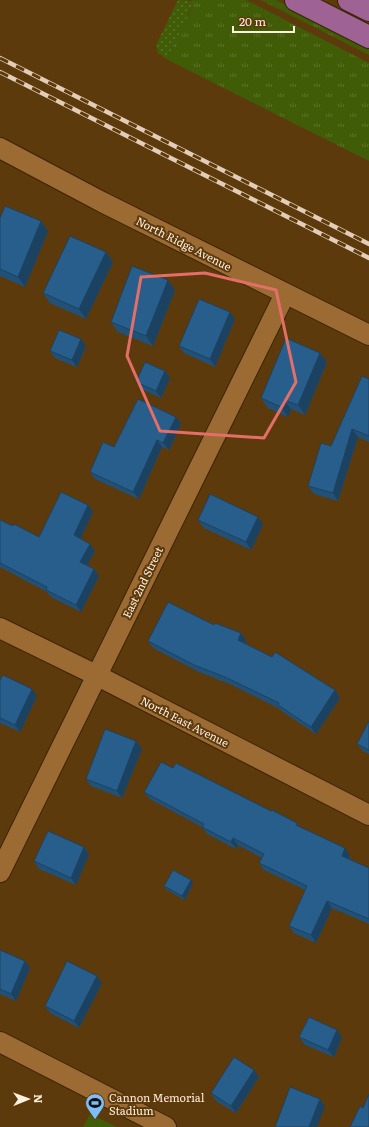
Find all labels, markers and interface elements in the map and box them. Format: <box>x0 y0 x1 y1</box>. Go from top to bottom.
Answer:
scale bar <box>233 8 294 34</box>
text: 20 m <box>239 12 266 30</box>
street label: North Ridge Avenue <box>134 212 235 274</box>
street label: East 2nd Street <box>118 543 166 620</box>
street label: North East Avenue <box>138 692 232 750</box>
north arrow <box>8 1079 48 1119</box>
place label: Cannon Memorial Stadium <box>109 1089 205 1118</box>
sports icon: Cannon Memorial Stadium <box>84 1092 106 1120</box>
text: N <box>31 1094 47 1104</box>

